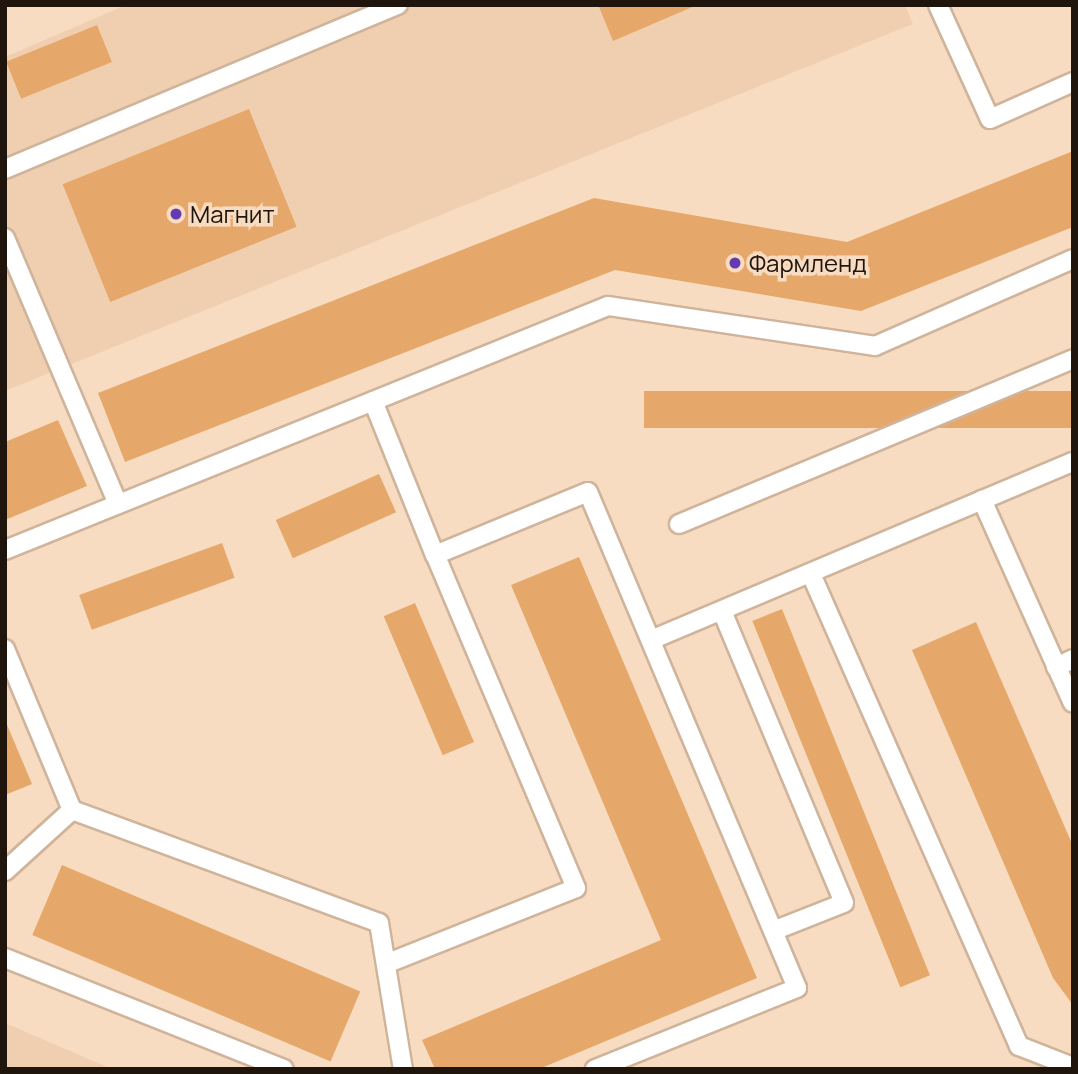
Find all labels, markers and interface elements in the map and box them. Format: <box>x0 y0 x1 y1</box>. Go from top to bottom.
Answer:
place label: Магнит <box>190 200 275 228</box>
marker: Магнит <box>168 206 184 222</box>
place label: Фармленд <box>749 249 867 277</box>
marker: Фармленд <box>727 255 743 271</box>

